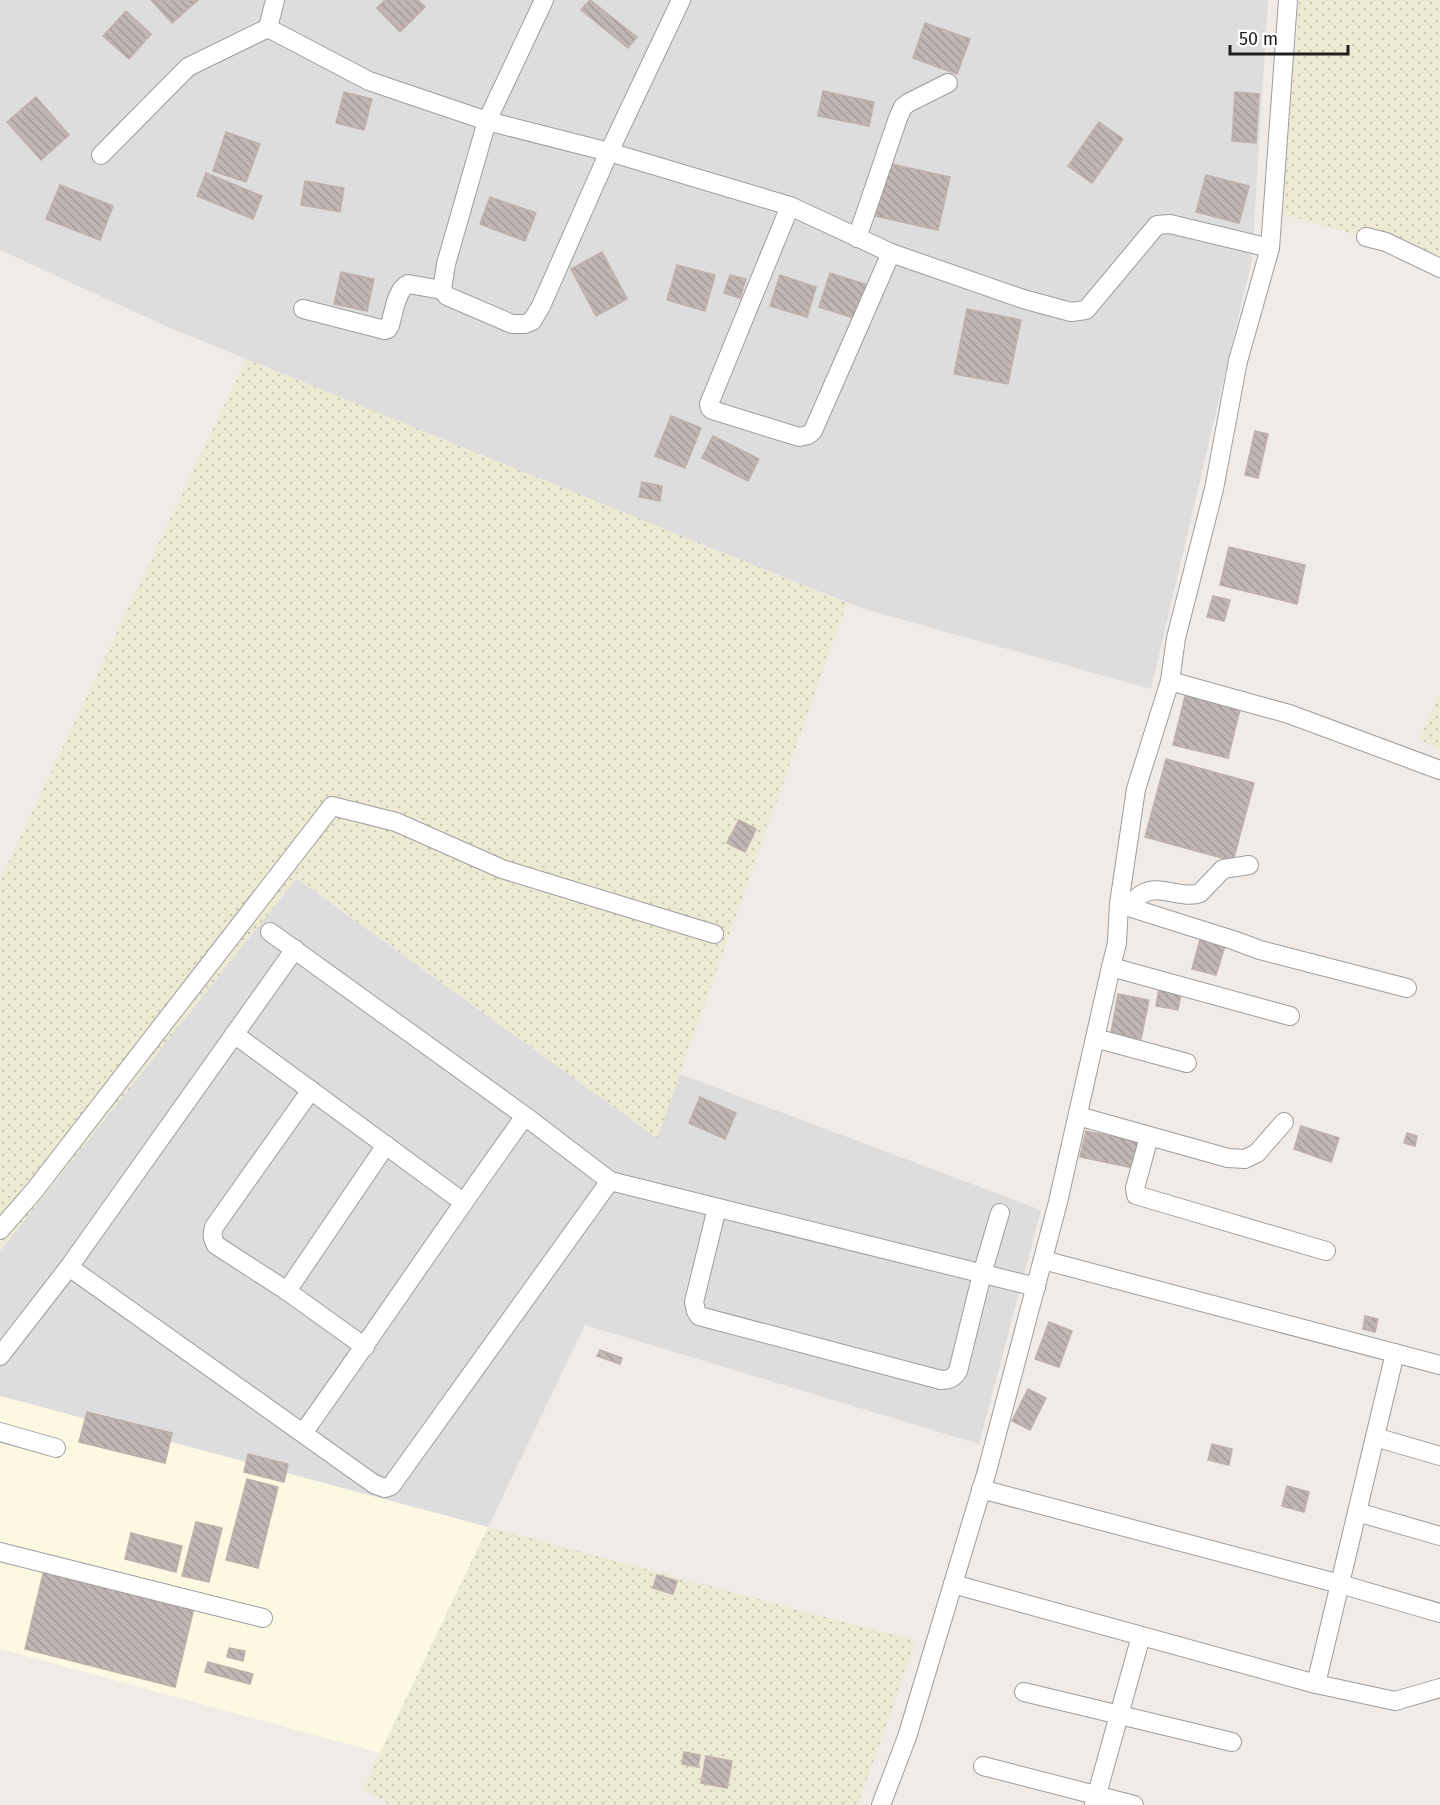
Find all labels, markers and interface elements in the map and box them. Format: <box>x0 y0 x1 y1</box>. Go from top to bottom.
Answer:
scale bar <box>1230 18 1348 56</box>
text: 50 m <box>1239 28 1278 50</box>

